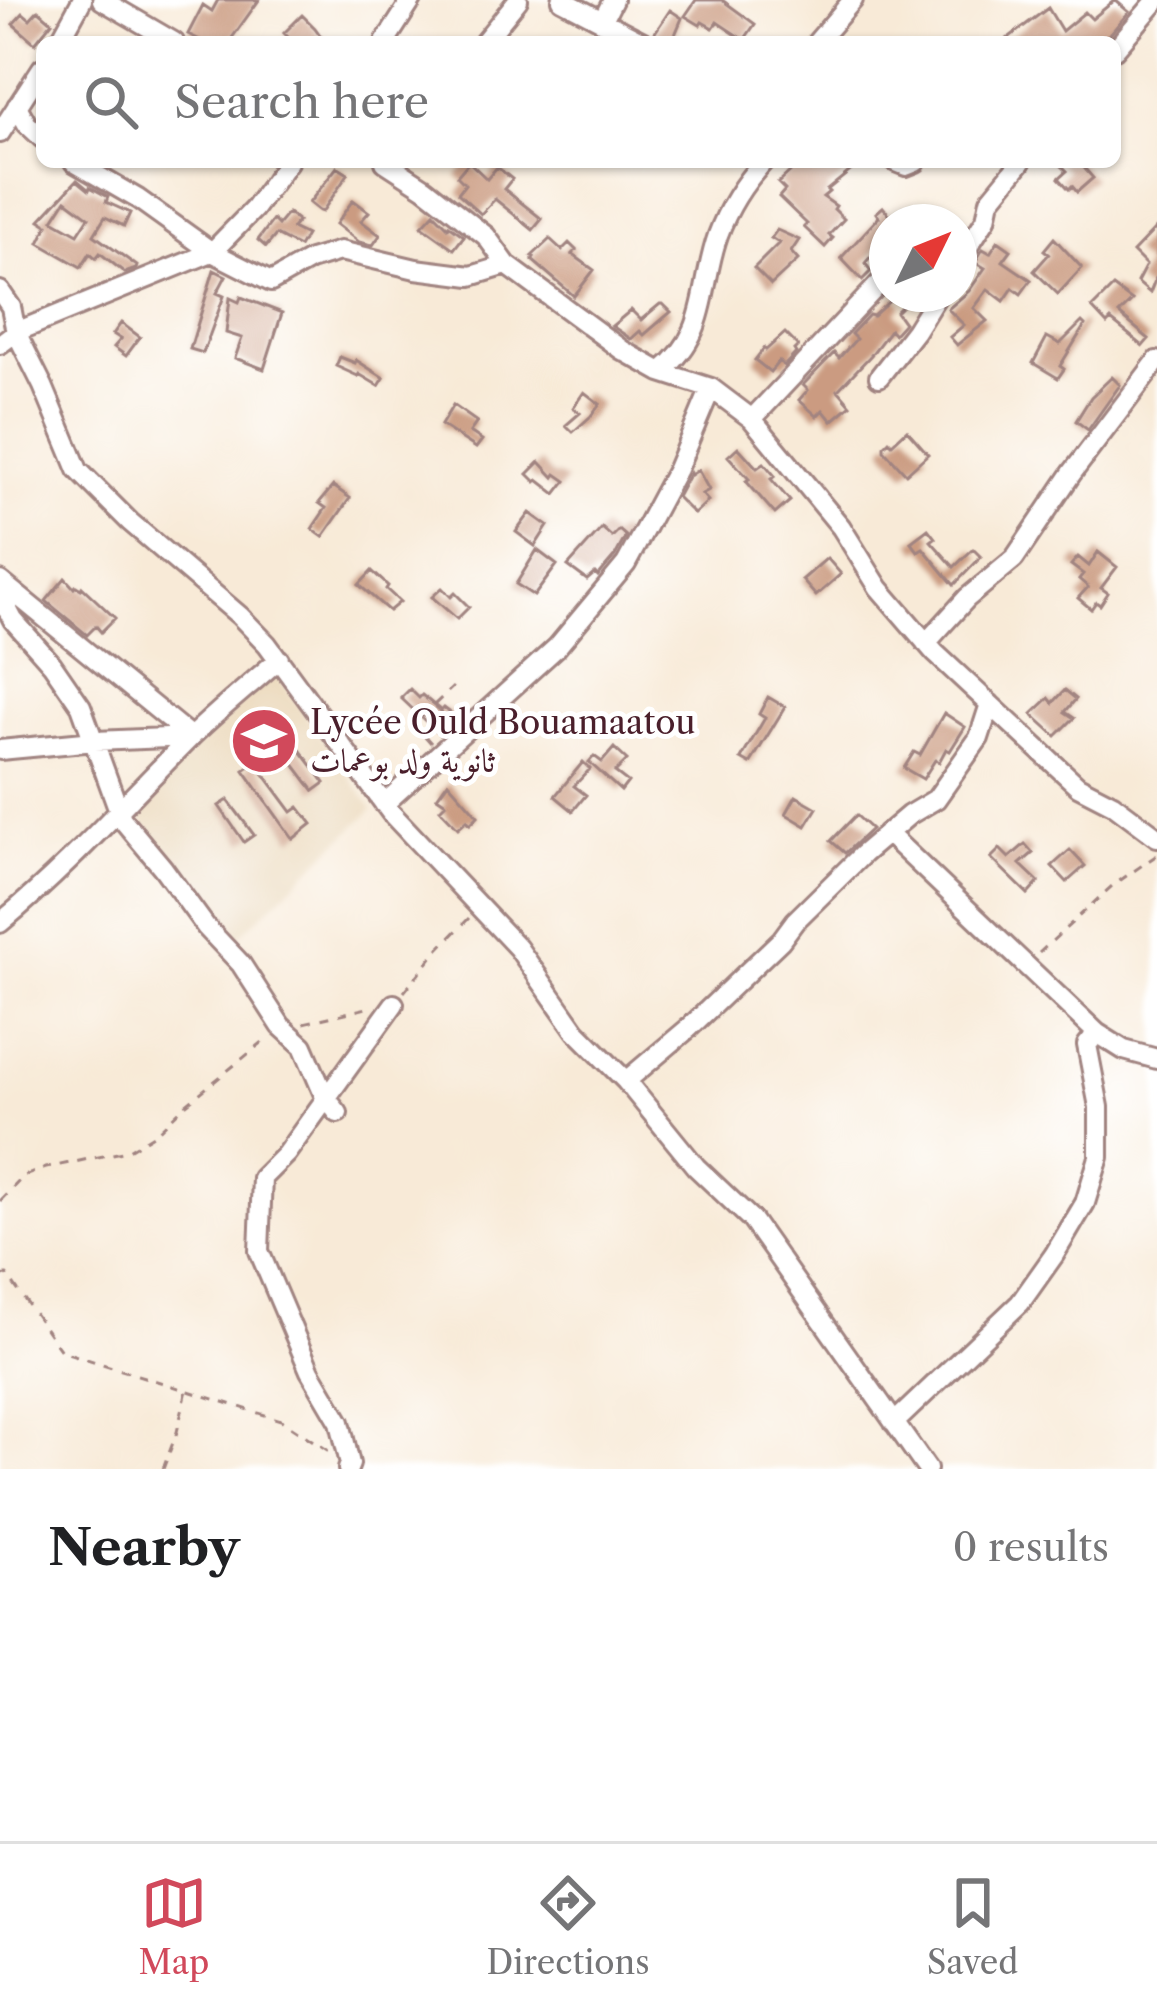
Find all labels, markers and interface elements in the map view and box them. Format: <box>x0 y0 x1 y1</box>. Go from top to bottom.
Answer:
search box <box>36 36 1121 168</box>
icon: search <box>78 69 144 135</box>
text: Search here <box>174 74 429 130</box>
north arrow <box>869 204 977 312</box>
place label: Lycée Ould Bouamaatou ثانوية ولد بوعمات <box>310 702 696 782</box>
school or university icon: Lycée Ould Bouamaatou ثانوية ولد بوعمات <box>229 706 299 776</box>
text: Nearby <box>48 1516 240 1578</box>
text: 0 results <box>953 1523 1109 1571</box>
tab: Map <box>139 1870 209 1983</box>
tab: Directions <box>487 1870 650 1983</box>
tab: Saved <box>927 1870 1018 1983</box>

